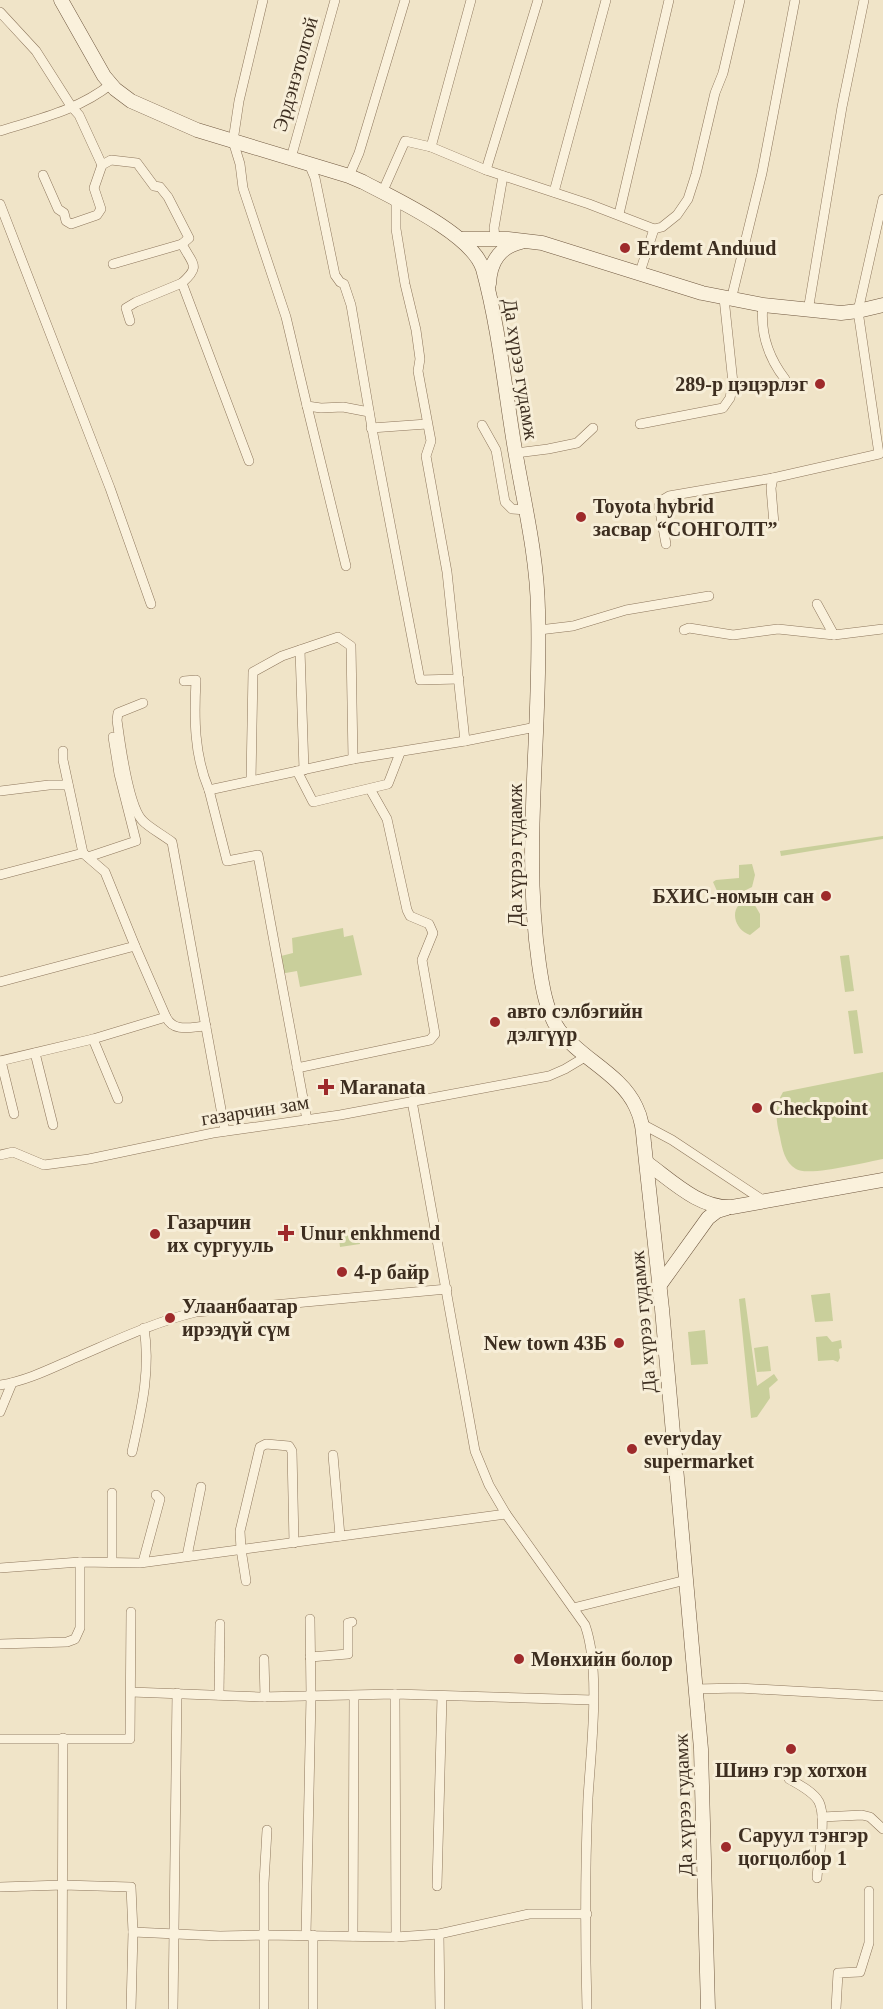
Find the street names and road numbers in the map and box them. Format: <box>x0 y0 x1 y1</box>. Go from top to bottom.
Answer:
street label: Эрдэнэтолгой <box>268 14 323 134</box>
street label: Да хүрээ гудамж <box>498 297 543 442</box>
street label: Да хүрээ гудамж <box>504 783 527 926</box>
street label: газарчин зам <box>199 1091 311 1130</box>
street label: Да хүрээ гудамж <box>626 1250 661 1394</box>
street label: Да хүрээ гудамж <box>670 1733 697 1877</box>

